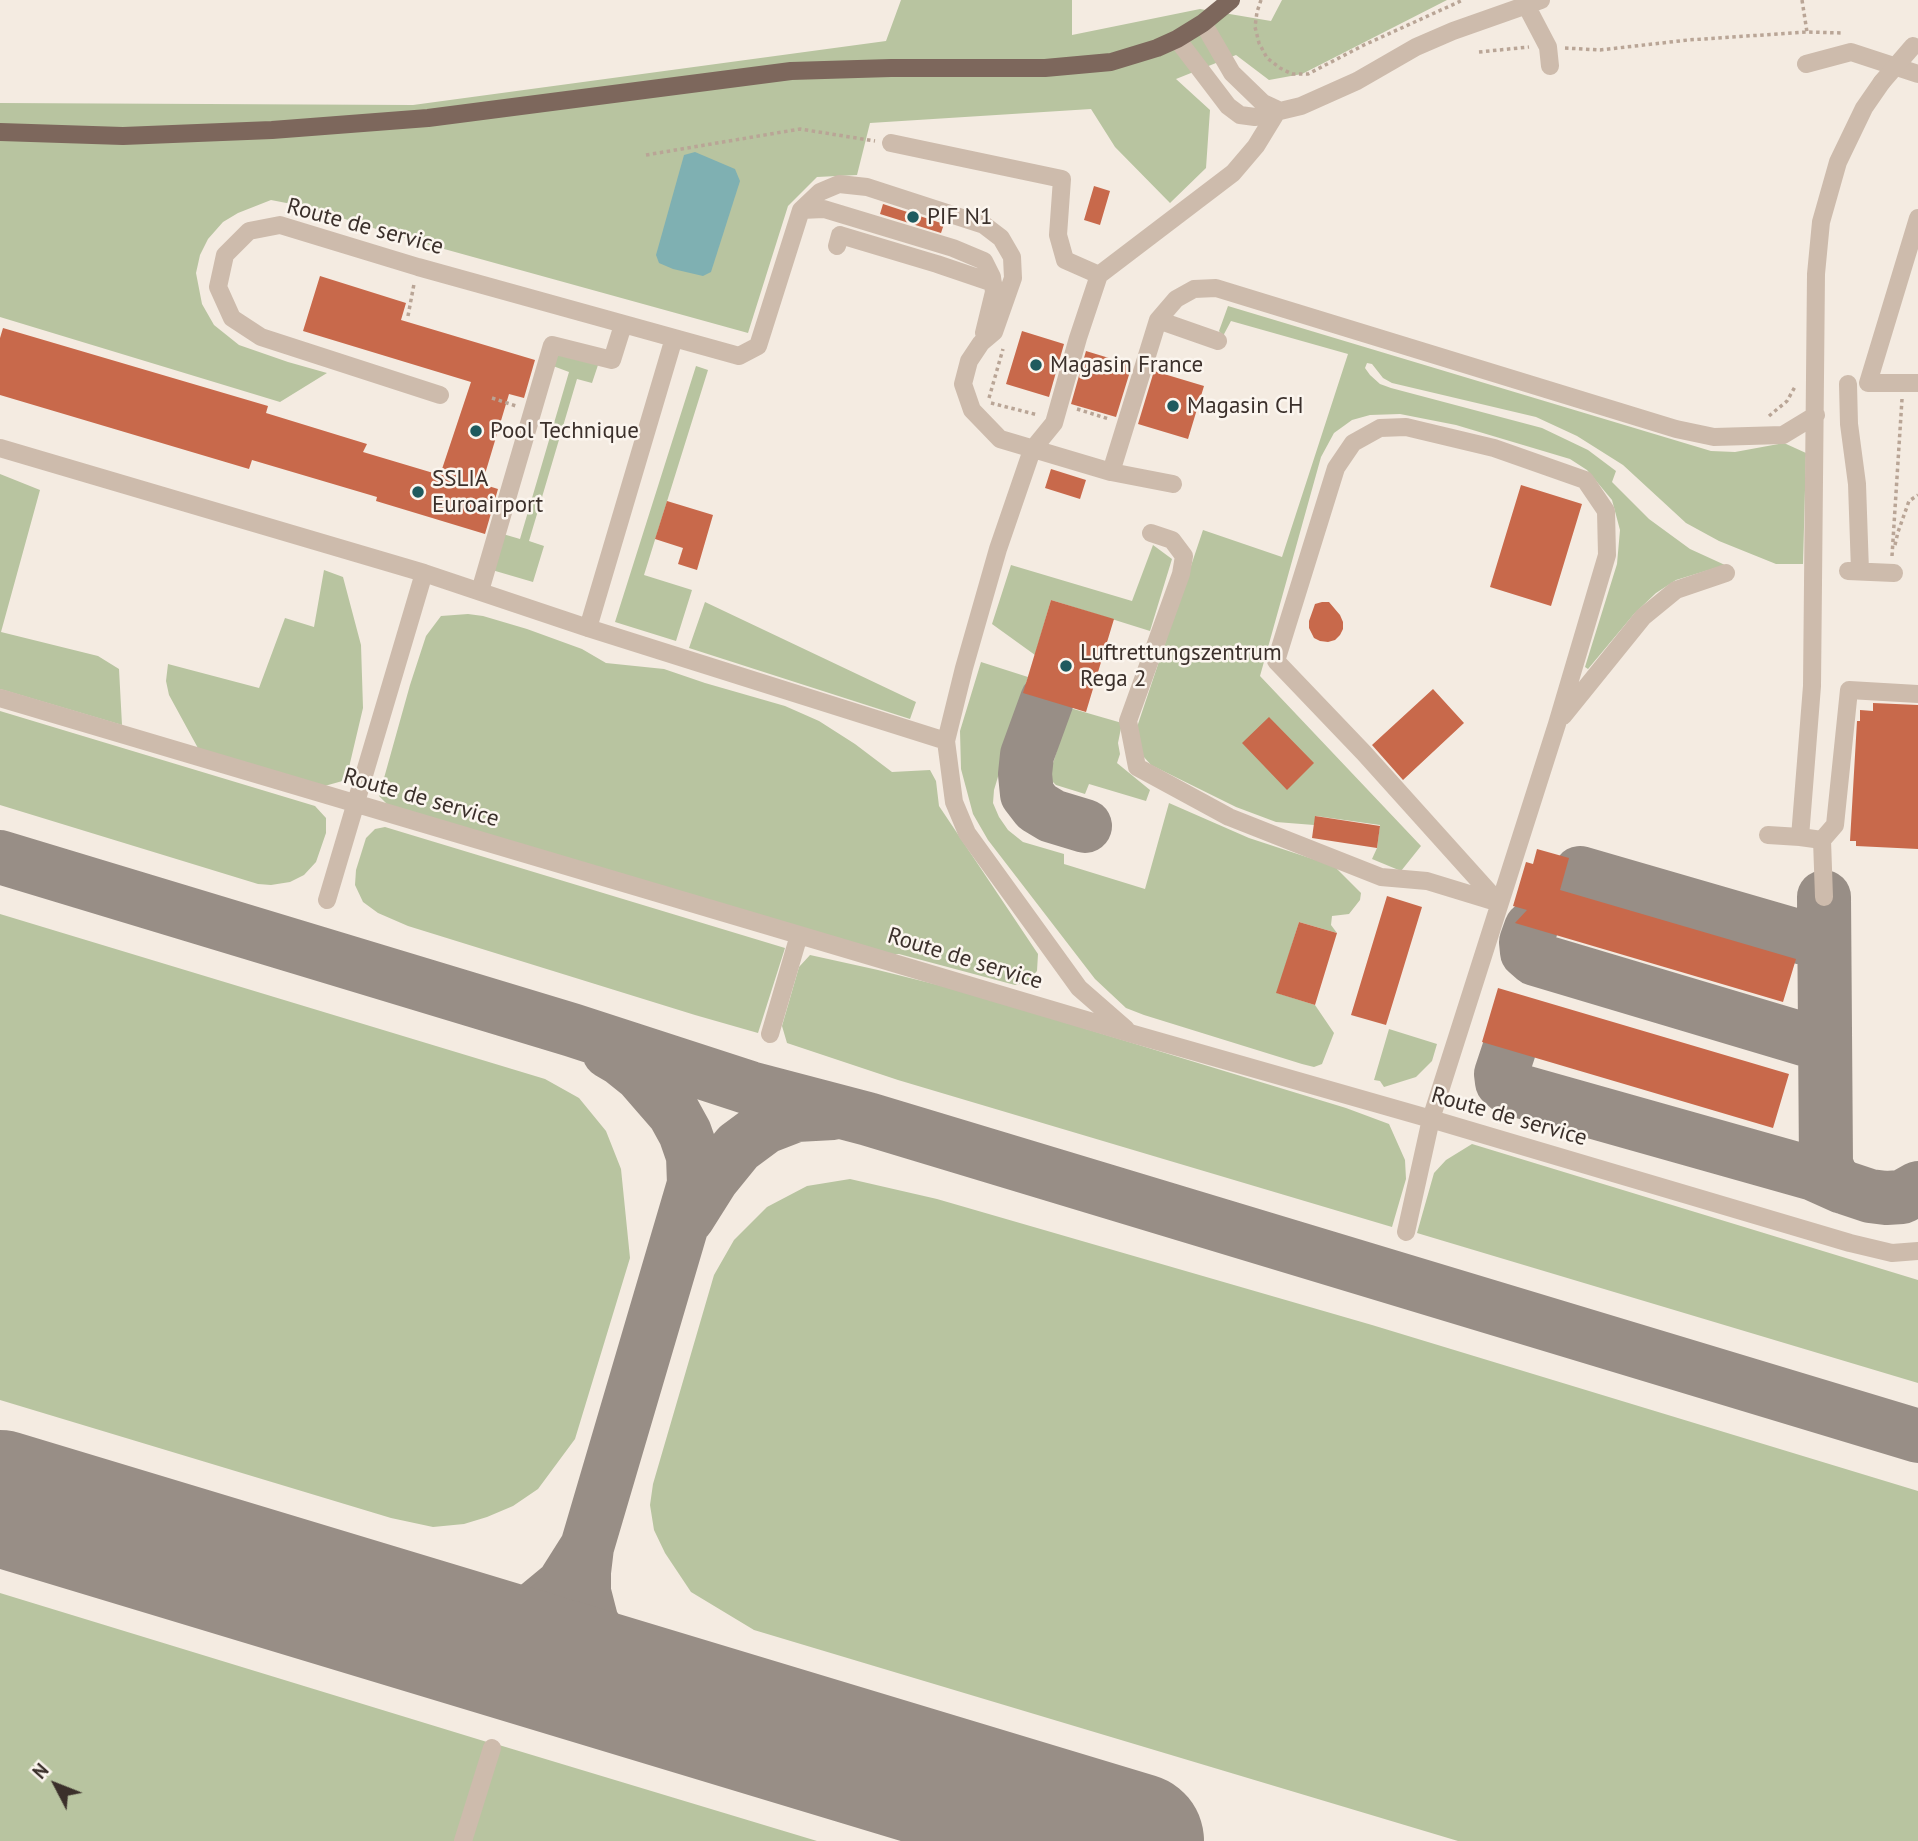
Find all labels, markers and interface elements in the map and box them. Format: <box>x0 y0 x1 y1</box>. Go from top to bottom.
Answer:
street label: Route de service <box>284 193 446 261</box>
place label: PIF N1 <box>927 203 993 231</box>
marker: PIF N1 <box>905 209 921 225</box>
place label: Magasin France <box>1050 351 1203 379</box>
marker: Magasin France <box>1028 357 1044 373</box>
place label: Magasin CH <box>1187 392 1304 420</box>
marker: Magasin CH <box>1165 398 1181 414</box>
place label: Pool Technique <box>490 417 639 445</box>
marker: Pool Technique <box>468 423 484 439</box>
place label: SSLIA Euroairport <box>432 465 543 519</box>
marker: SSLIA Euroairport <box>410 484 426 500</box>
place label: Luftrettungszentrum Rega 2 <box>1080 639 1282 693</box>
marker: Luftrettungszentrum Rega 2 <box>1058 658 1074 674</box>
street label: Route de service <box>340 763 502 833</box>
street label: Route de service <box>884 922 1046 996</box>
street label: Route de service <box>1428 1082 1590 1152</box>
north arrow <box>21 1750 91 1820</box>
text: N <box>27 1758 53 1784</box>

